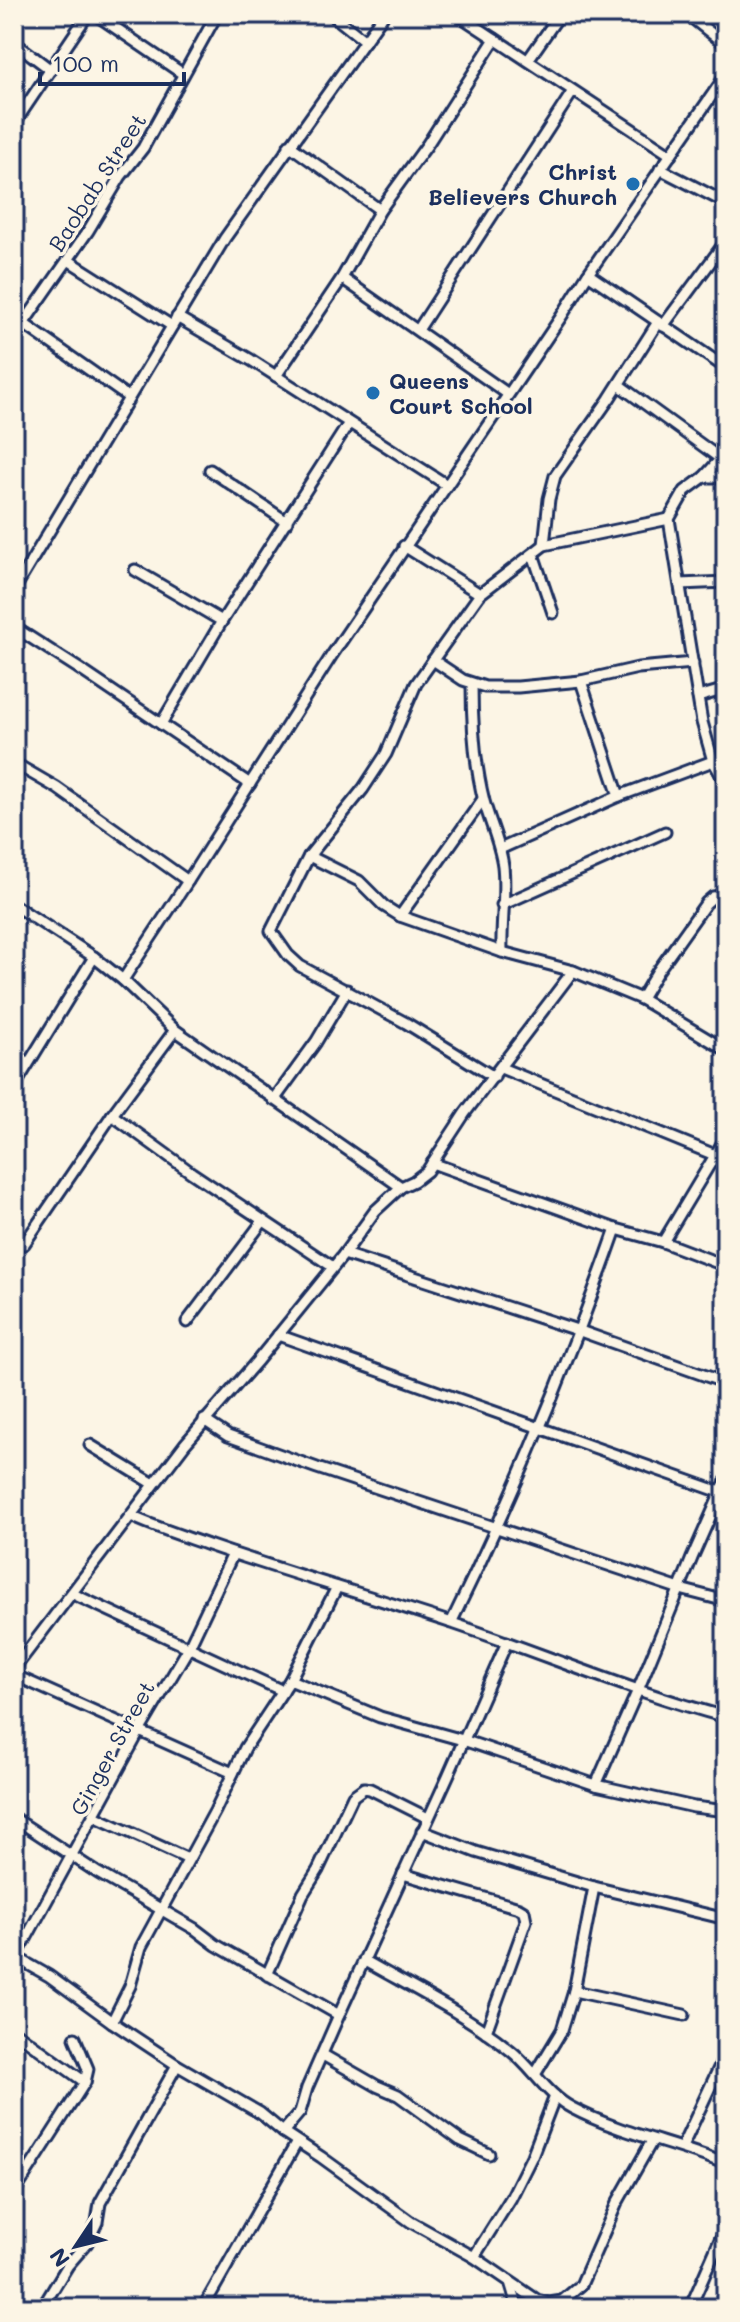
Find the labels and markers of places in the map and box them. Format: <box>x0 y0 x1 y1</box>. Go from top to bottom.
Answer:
place label: Christ Believers Church <box>428 157 617 211</box>
marker: Christ Believers Church <box>624 175 642 193</box>
place label: Queens Court School <box>389 366 533 420</box>
marker: Queens Court School <box>364 384 382 402</box>

